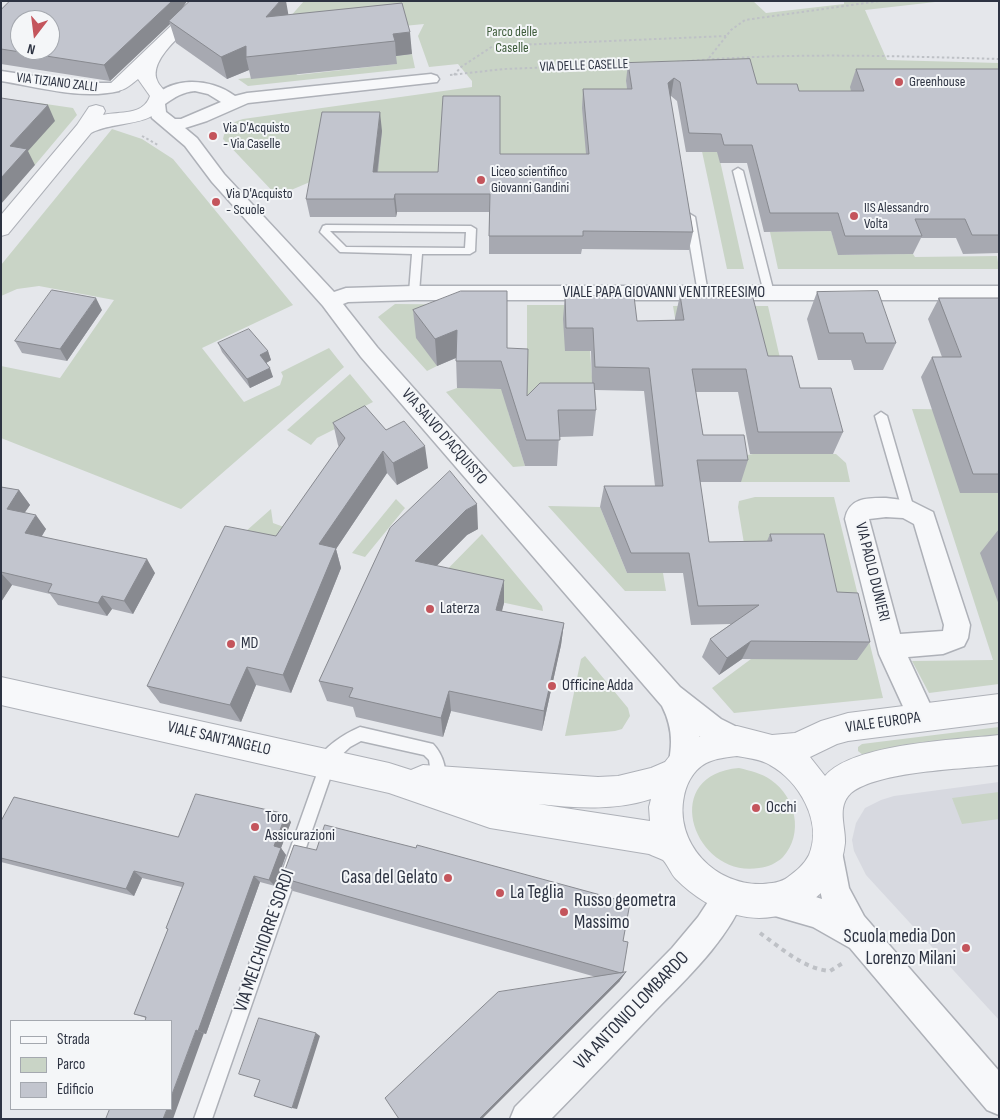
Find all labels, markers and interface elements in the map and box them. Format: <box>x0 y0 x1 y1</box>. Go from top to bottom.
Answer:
north arrow <box>10 10 60 60</box>
park label: Parco delle Caselle <box>487 24 537 56</box>
text: N <box>25 40 37 58</box>
street label: VIA DELLE CASELLE <box>539 56 629 76</box>
street label: VIA TIZIANO ZALLI <box>15 70 99 96</box>
place label: Greenhouse <box>909 74 965 90</box>
marker: Greenhouse <box>893 76 905 88</box>
place label: Via D'Acquisto - Via Caselle <box>223 120 290 152</box>
marker: Via D'Acquisto - Via Caselle <box>207 130 219 142</box>
place label: Liceo scientifico Giovanni Gandini <box>491 164 569 196</box>
marker: Liceo scientifico Giovanni Gandini <box>475 174 487 186</box>
place label: Via D'Acquisto - Scuole <box>226 186 293 218</box>
marker: Via D'Acquisto - Scuole <box>210 196 222 208</box>
place label: IIS Alessandro Volta <box>864 200 929 232</box>
marker: IIS Alessandro Volta <box>848 210 860 222</box>
street label: VIALE PAPA GIOVANNI VENTITREESIMO <box>563 283 765 303</box>
street label: VIA SALVO D'ACQUISTO <box>397 385 491 489</box>
street label: VIA PAOLO DUNIERI <box>850 521 894 623</box>
place label: Laterza <box>440 599 480 619</box>
marker: Laterza <box>424 603 436 615</box>
place label: MD <box>241 634 258 654</box>
marker: MD <box>225 638 237 650</box>
place label: Officine Adda <box>562 676 633 696</box>
marker: Officine Adda <box>546 680 558 692</box>
street label: VIALE EUROPA <box>844 708 922 738</box>
street label: VIALE SANT’ANGELO <box>165 718 273 760</box>
place label: Occhi <box>766 798 796 818</box>
marker: Occhi <box>750 802 762 814</box>
place label: Toro Assicurazioni <box>265 808 335 846</box>
marker: Toro Assicurazioni <box>249 821 261 833</box>
street label: VIA MELCHIORRE SORDI <box>230 867 300 1015</box>
place label: Casa del Gelato <box>341 867 438 889</box>
marker: Casa del Gelato <box>442 872 454 884</box>
place label: La Teglia <box>510 882 564 904</box>
marker: La Teglia <box>494 887 506 899</box>
place label: Russo geometra Massimo <box>574 890 676 934</box>
marker: Russo geometra Massimo <box>558 906 570 918</box>
place label: Scuola media Don Lorenzo Milani <box>844 926 956 970</box>
marker: Scuola media Don Lorenzo Milani <box>960 942 972 954</box>
street label: VIA ANTONIO LOMBARDO <box>570 947 694 1075</box>
legend <box>10 1020 172 1110</box>
text: Strada <box>57 1030 90 1049</box>
text: Parco <box>57 1055 85 1074</box>
text: Edificio <box>57 1080 94 1099</box>

